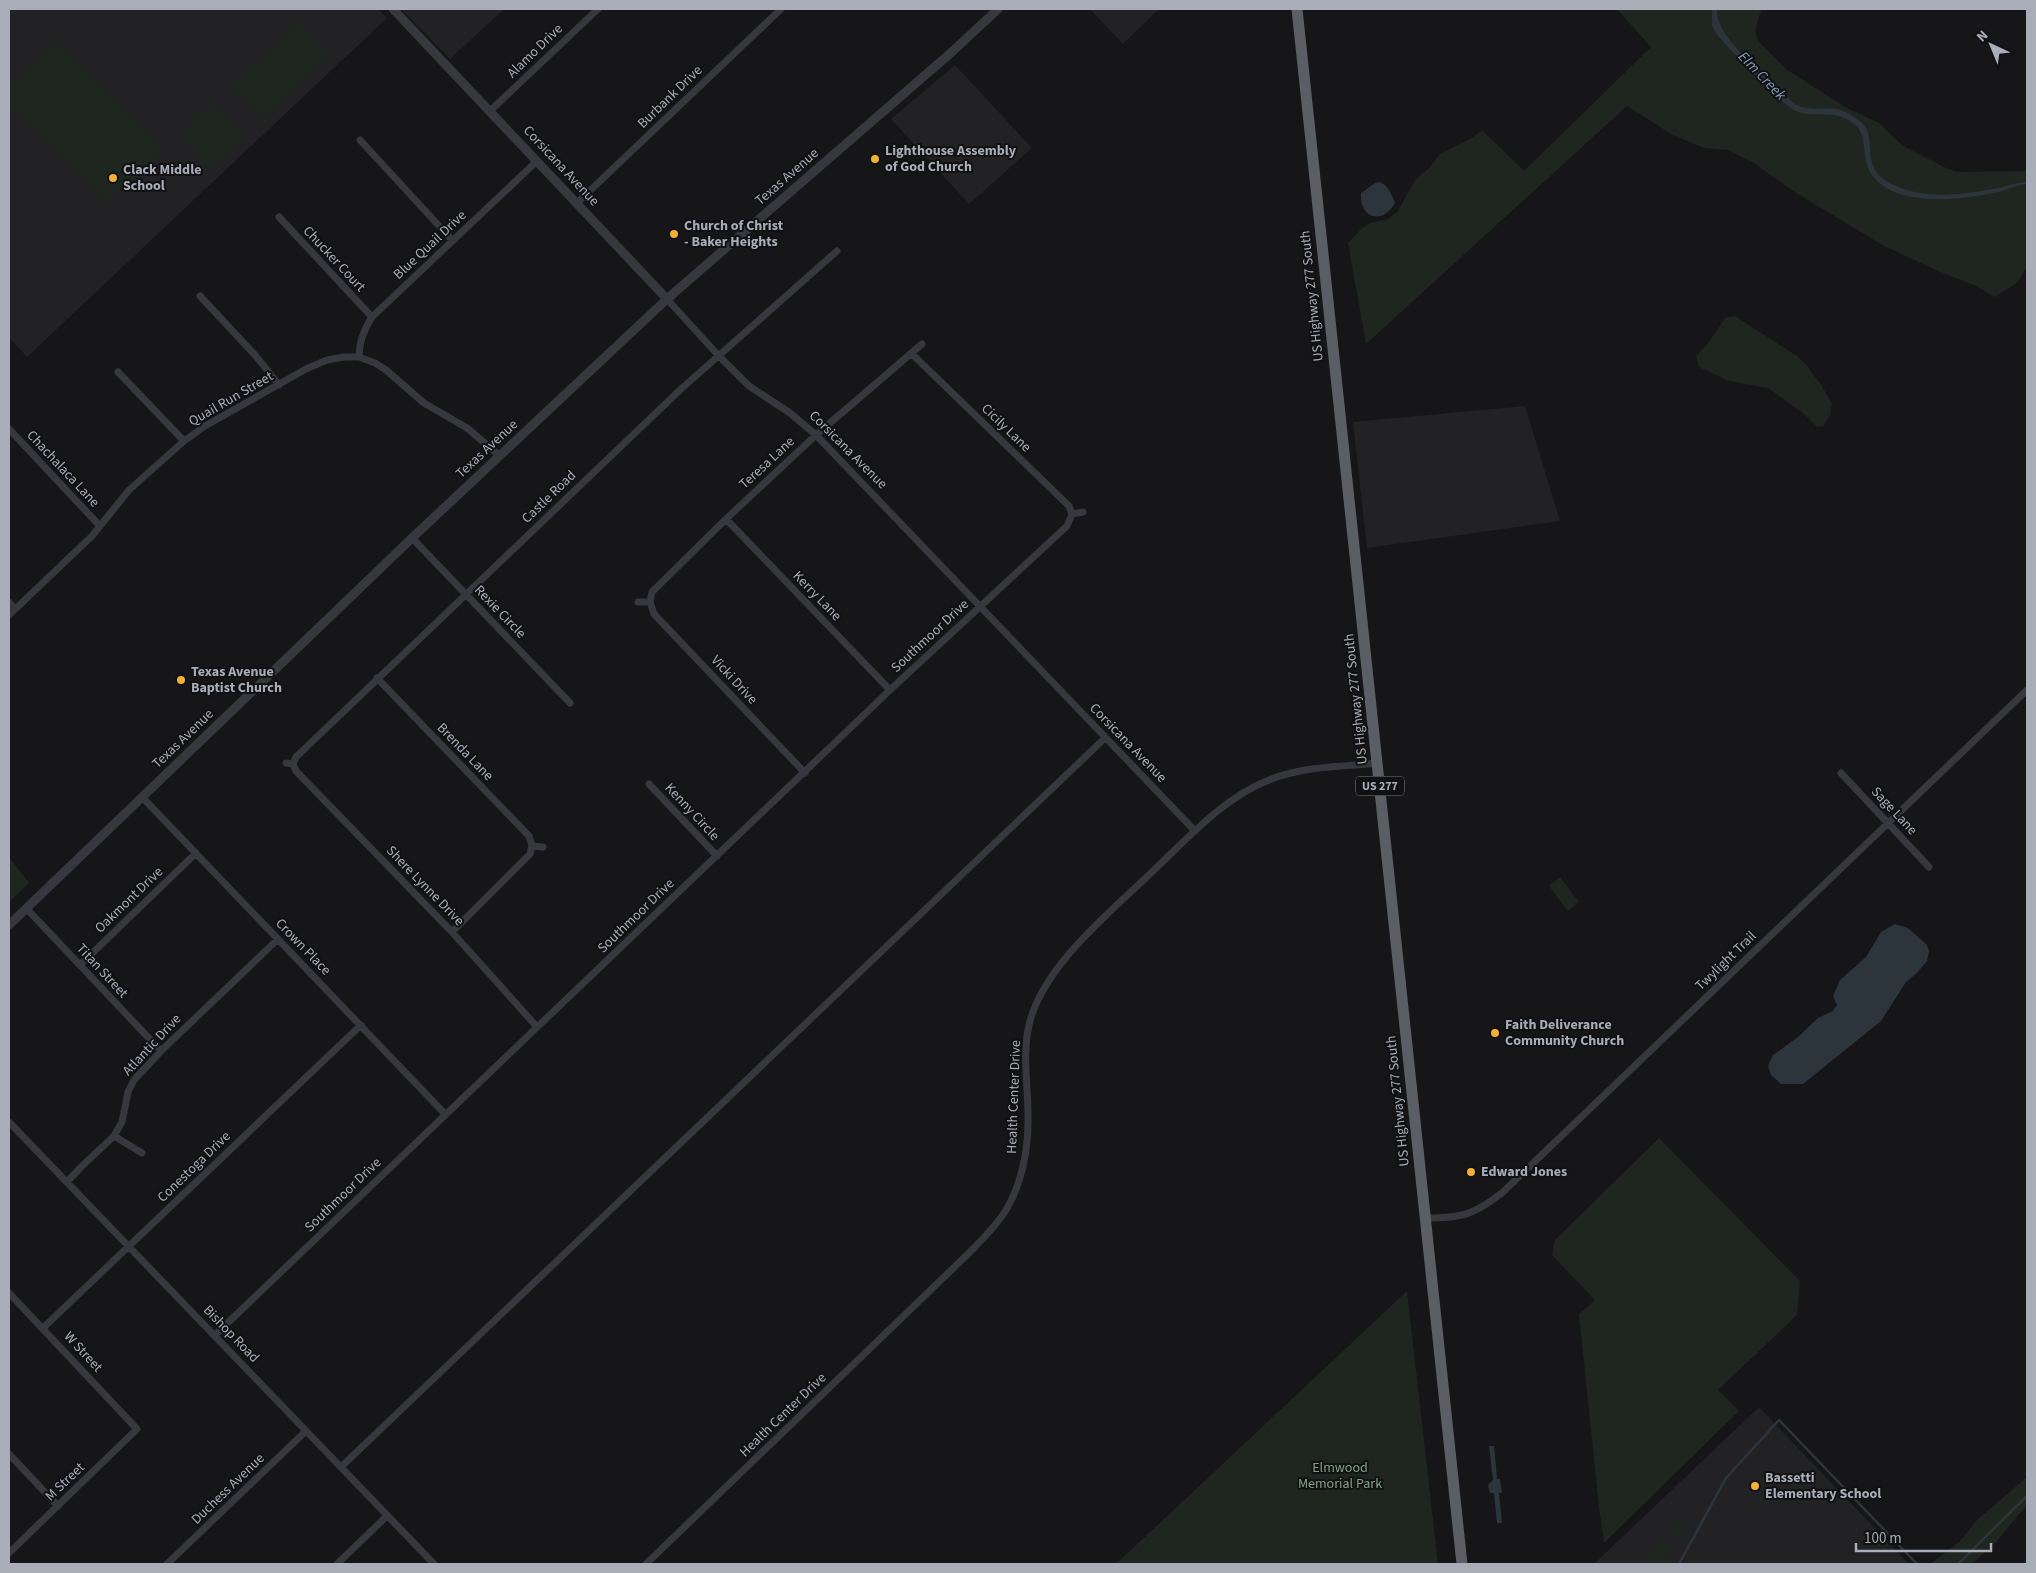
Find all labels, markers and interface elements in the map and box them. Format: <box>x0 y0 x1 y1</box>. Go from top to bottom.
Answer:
street label: Alamo Drive <box>503 19 567 83</box>
north arrow <box>1966 20 2016 70</box>
text: N <box>1972 26 1993 47</box>
water label: Elm Creek <box>1733 47 1791 106</box>
street label: Burbank Drive <box>633 61 707 133</box>
street label: Corsicana Avenue <box>518 121 604 211</box>
place label: Lighthouse Assembly of God Church <box>885 141 1017 177</box>
street label: Texas Avenue <box>751 144 823 210</box>
marker: Lighthouse Assembly of God Church <box>869 153 881 165</box>
place label: Clack Middle School <box>123 160 201 196</box>
marker: Clack Middle School <box>107 172 119 184</box>
street label: Blue Quail Drive <box>389 206 471 284</box>
place label: Church of Christ - Baker Heights <box>684 216 784 252</box>
street label: Chucker Court <box>298 222 370 297</box>
marker: Church of Christ - Baker Heights <box>668 228 680 240</box>
street label: US Highway 277 South <box>1295 230 1329 362</box>
street label: Quail Run Street <box>185 366 277 431</box>
street label: Cicily Lane <box>977 399 1036 457</box>
street label: Corsicana Avenue <box>804 406 892 494</box>
street label: Texas Avenue <box>452 415 523 483</box>
street label: Chachalaca Lane <box>22 426 104 512</box>
street label: Teresa Lane <box>735 432 799 494</box>
street label: Castle Road <box>517 466 581 528</box>
street label: Kerry Lane <box>788 566 846 626</box>
street label: Rexie Circle <box>469 581 531 643</box>
street label: Southmoor Drive <box>887 595 973 677</box>
street label: US Highway 277 South <box>1339 633 1373 765</box>
street label: Vicki Drive <box>706 651 762 709</box>
place label: Texas Avenue Baptist Church <box>191 662 282 698</box>
marker: Texas Avenue Baptist Church <box>175 674 187 686</box>
street label: Corsicana Avenue <box>1085 699 1171 787</box>
street label: Texas Avenue <box>148 705 218 773</box>
street label: Brenda Lane <box>432 719 498 785</box>
road number: US 277 <box>1356 776 1404 796</box>
street label: Kenny Circle <box>660 779 724 845</box>
street label: Sage Lane <box>1866 782 1922 840</box>
street label: Shere Lynne Drive <box>381 841 469 931</box>
street label: Oakmont Drive <box>90 862 168 938</box>
street label: Southmoor Drive <box>593 874 679 958</box>
street label: Crown Place <box>271 914 335 980</box>
street label: Twylight Trail <box>1691 926 1761 995</box>
street label: Titan Street <box>72 939 133 1003</box>
street label: Atlantic Drive <box>118 1010 186 1080</box>
place label: Faith Deliverance Community Church <box>1505 1015 1624 1051</box>
marker: Faith Deliverance Community Church <box>1489 1027 1501 1039</box>
street label: US Highway 277 South <box>1381 1035 1415 1167</box>
street label: Health Center Drive <box>1002 1040 1026 1154</box>
street label: Conestoga Drive <box>153 1127 235 1207</box>
street label: Southmoor Drive <box>300 1153 386 1237</box>
place label: Edward Jones <box>1481 1162 1567 1182</box>
marker: Edward Jones <box>1465 1166 1477 1178</box>
street label: Bishop Road <box>198 1301 264 1367</box>
street label: W Street <box>59 1327 107 1377</box>
street label: Health Center Drive <box>735 1368 831 1462</box>
street label: Duchess Avenue <box>187 1449 269 1529</box>
street label: M Street <box>41 1458 89 1506</box>
park label: Elmwood Memorial Park <box>1298 1458 1382 1494</box>
place label: Bassetti Elementary School <box>1765 1468 1881 1504</box>
marker: Bassetti Elementary School <box>1749 1480 1761 1492</box>
scale bar <box>1856 1520 1991 1552</box>
text: 100 m <box>1864 1528 1902 1549</box>

